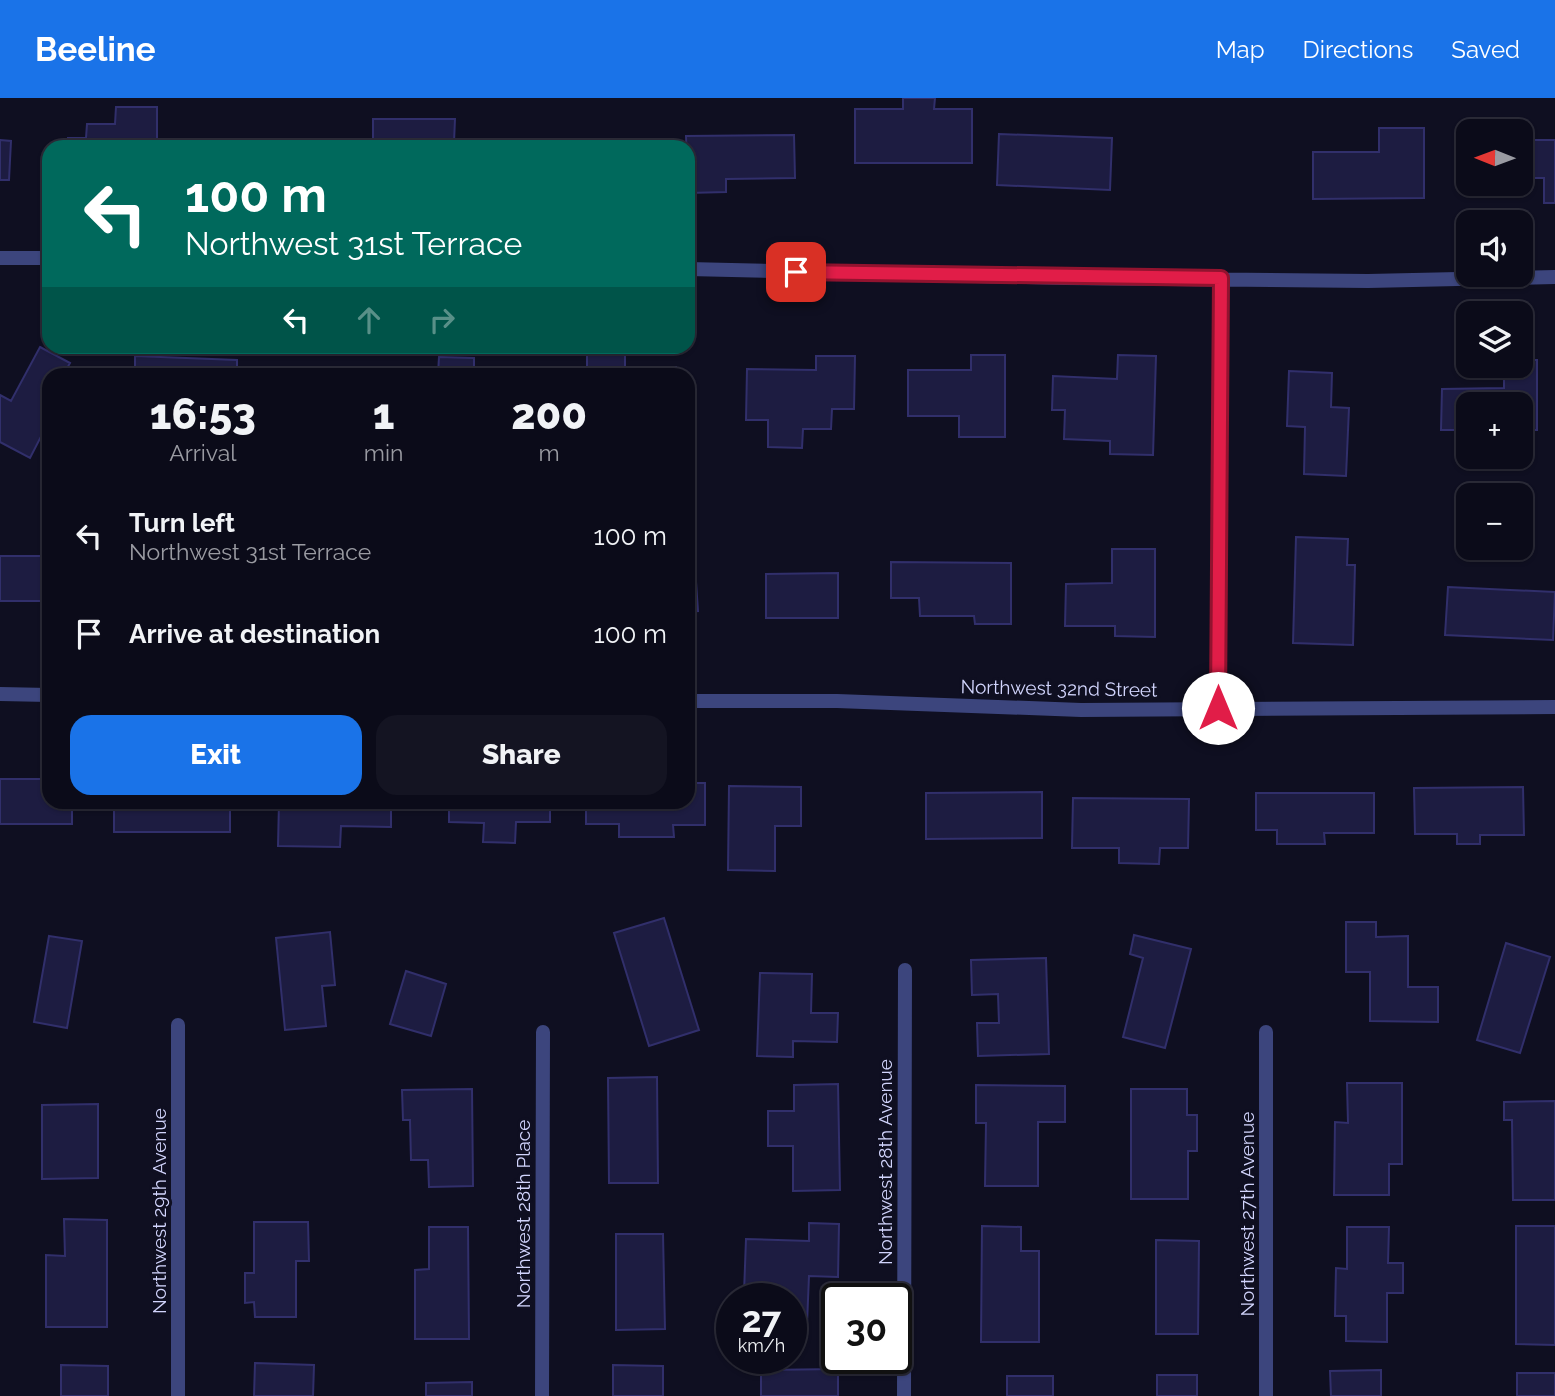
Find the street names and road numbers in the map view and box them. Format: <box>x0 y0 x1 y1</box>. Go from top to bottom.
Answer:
street label: Northwest 32nd Street <box>960 675 1158 701</box>
street label: Northwest 28th Avenue <box>874 1059 896 1265</box>
street label: Northwest 29th Avenue <box>148 1108 170 1314</box>
street label: Northwest 27th Avenue <box>1236 1112 1258 1316</box>
street label: Northwest 28th Place <box>512 1120 534 1308</box>

